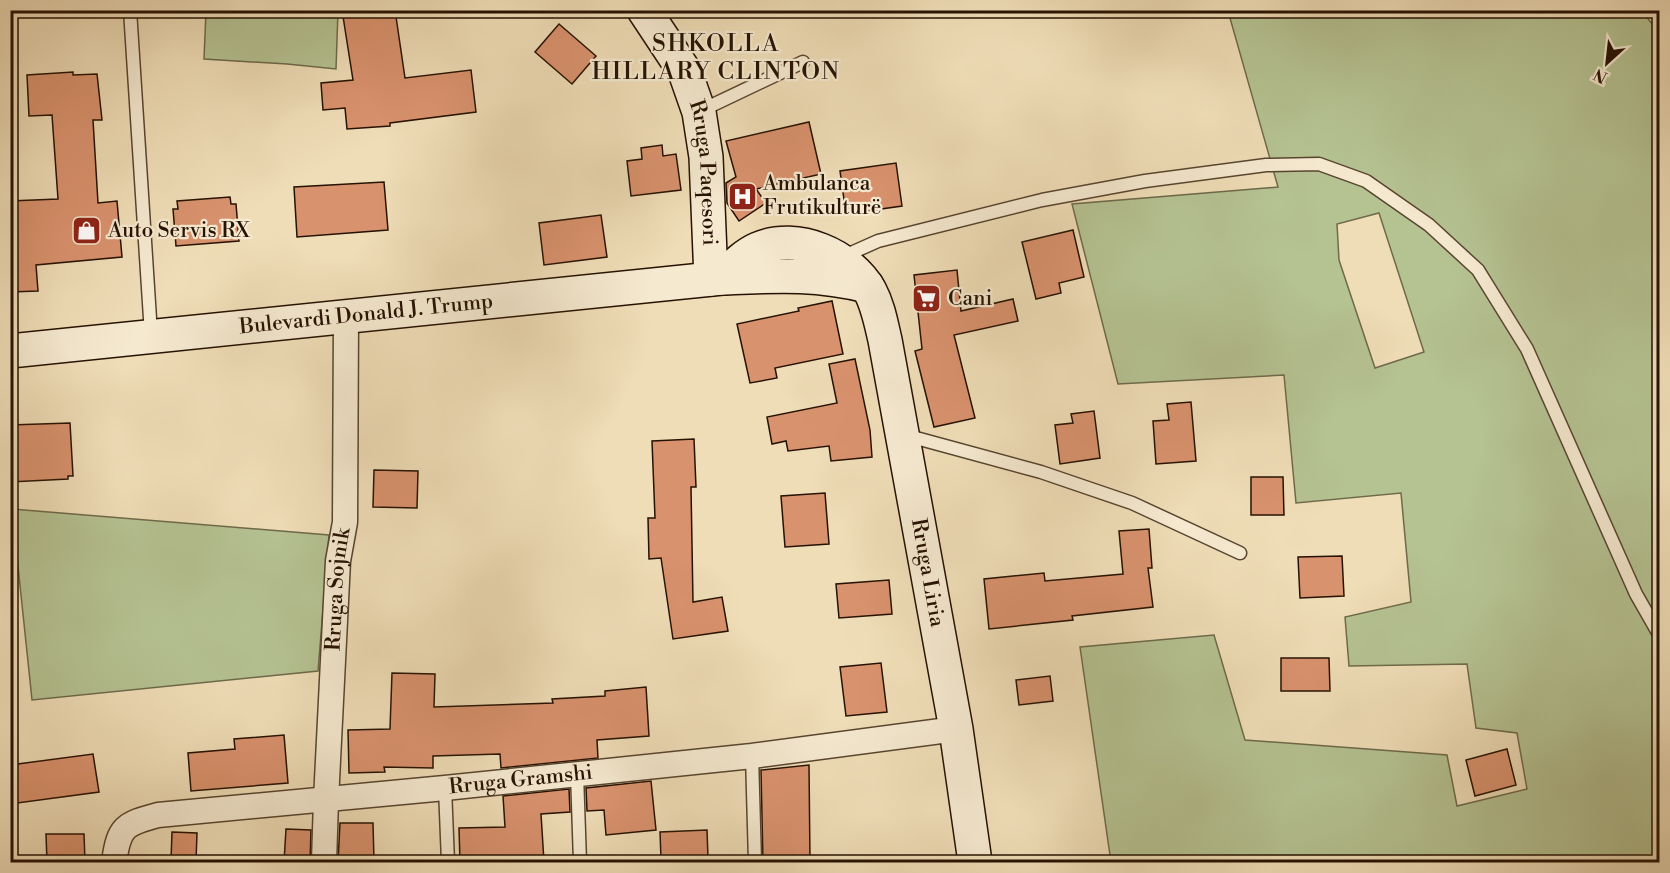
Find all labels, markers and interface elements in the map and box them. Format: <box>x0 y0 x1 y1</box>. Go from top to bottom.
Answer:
district label: SHKOLLA HILLARY CLINTON <box>591 29 841 87</box>
north arrow <box>1577 33 1637 93</box>
text: N <box>1590 64 1611 87</box>
street label: Rruga Paqesori <box>683 97 723 246</box>
place label: Ambulanca Frutikulturë <box>762 171 881 221</box>
hospital icon: Ambulanca Frutikulturë <box>726 180 758 212</box>
shop icon: Auto Servis RX <box>71 215 103 247</box>
place label: Auto Servis RX <box>107 218 251 244</box>
supermarket icon: Cani <box>911 283 943 315</box>
place label: Cani <box>948 286 993 312</box>
street label: Bulevardi Donald J. Trump <box>237 289 494 341</box>
street label: Rruga Liria <box>905 516 950 629</box>
street label: Rruga Sojnik <box>321 525 357 652</box>
street label: Rruga Gramshi <box>448 760 594 801</box>

